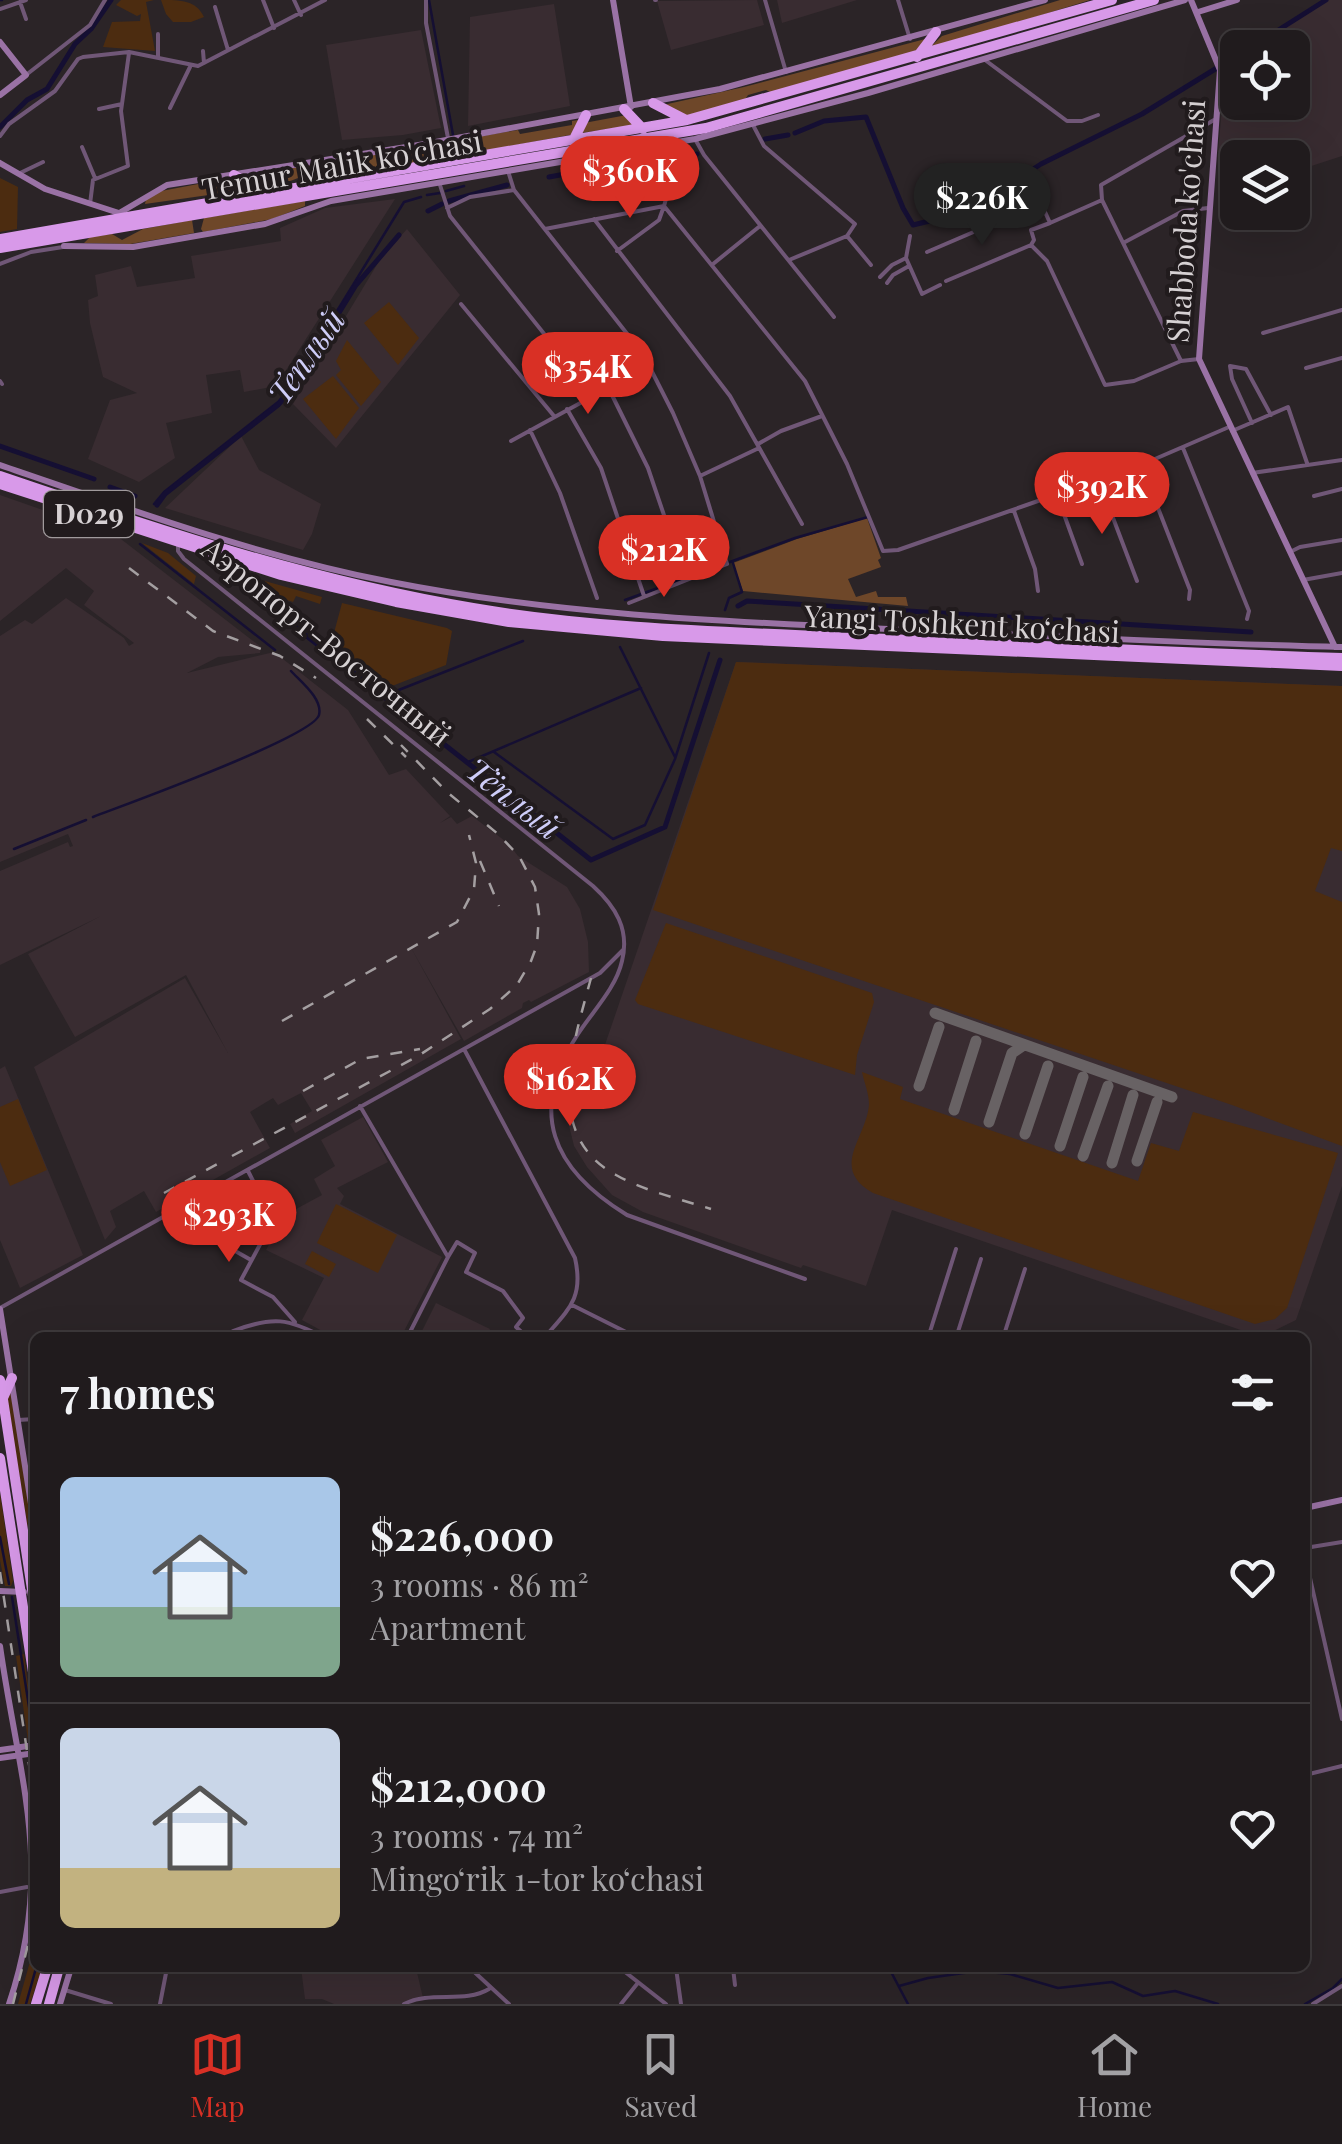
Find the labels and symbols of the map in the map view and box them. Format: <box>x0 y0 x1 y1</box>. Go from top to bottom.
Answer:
street label: Shabboda ko'chasi <box>1157 98 1213 344</box>
street label: Temur Malik ko'chasi <box>198 120 485 208</box>
pin: $360K <box>560 136 700 221</box>
pin: $226K <box>912 163 1052 248</box>
water label: Теплый <box>256 298 354 412</box>
pin: $354K <box>518 332 658 417</box>
pin: $392K <box>1032 452 1172 537</box>
road number: D029 <box>44 491 134 537</box>
pin: $212K <box>594 515 734 600</box>
street label: Аэропорт-Восточный <box>193 528 460 755</box>
street label: Yangi Toshkent ko‘chasi <box>802 595 1121 651</box>
water label: Тёплый <box>458 746 572 848</box>
pin: $162K <box>500 1044 640 1129</box>
pin: $293K <box>159 1180 299 1265</box>

